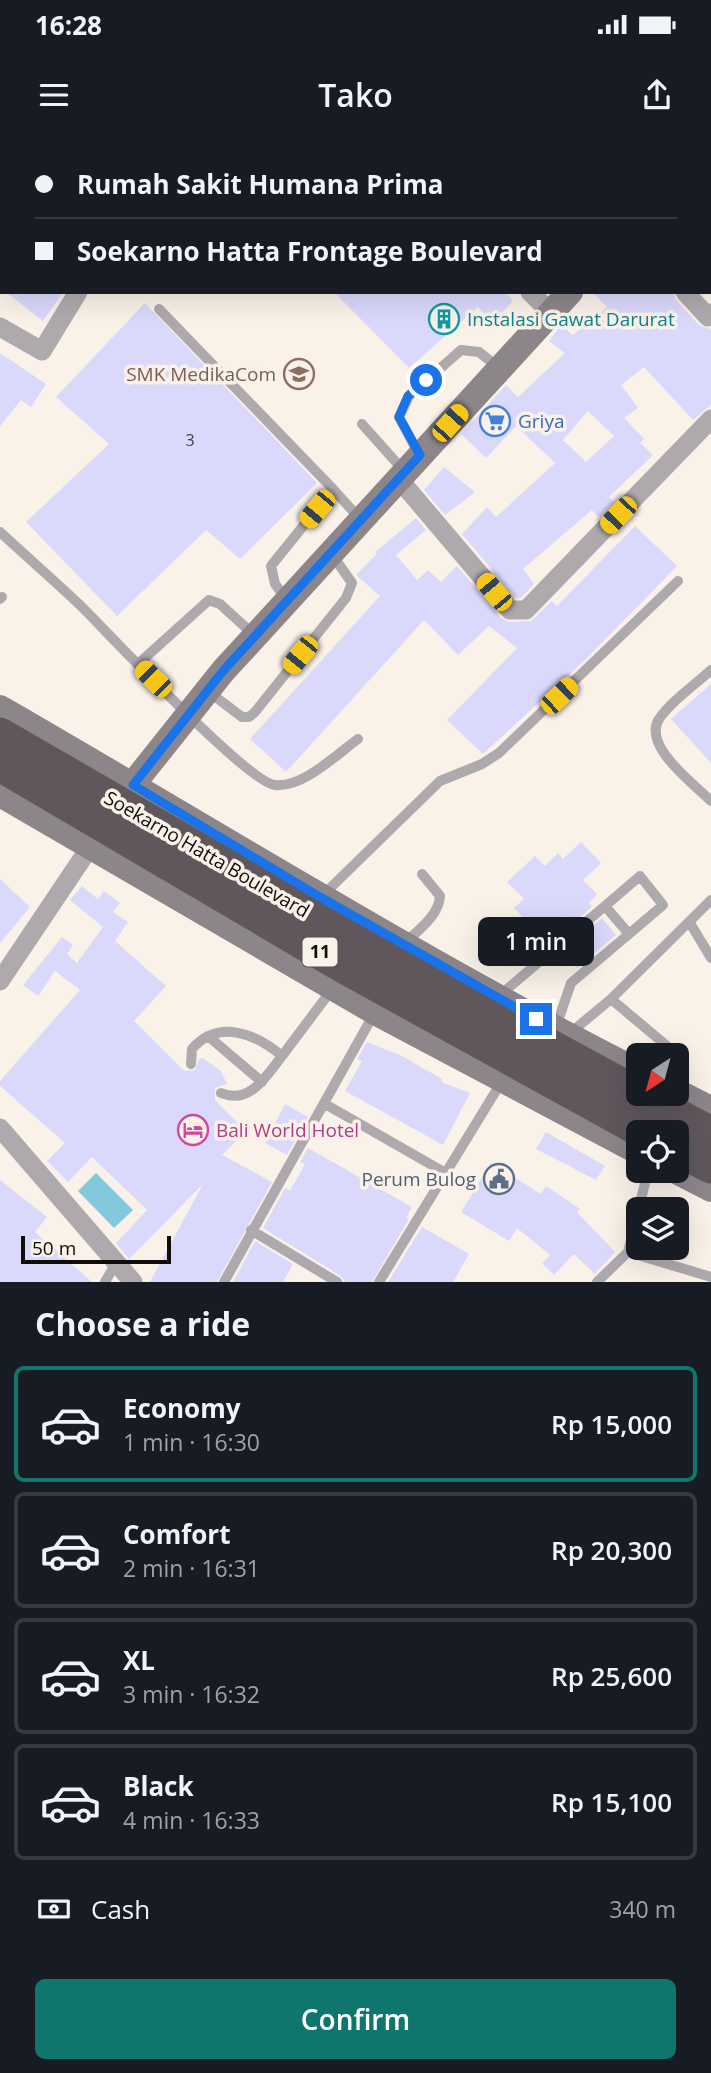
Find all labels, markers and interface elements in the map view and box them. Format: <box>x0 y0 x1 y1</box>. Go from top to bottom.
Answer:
text: 16:28 <box>35 7 102 43</box>
text: Tako <box>318 73 393 116</box>
icon: menu <box>35 76 73 114</box>
icon: share <box>638 76 676 114</box>
text: Rumah Sakit Humana Prima <box>77 166 444 202</box>
text: Soekarno Hatta Frontage Boulevard <box>77 233 543 269</box>
building icon: Instalasi Gawat Darurat <box>427 302 461 336</box>
place label: Instalasi Gawat Darurat <box>467 306 675 332</box>
school or university icon: SMK MedikaCom <box>282 357 316 391</box>
place label: SMK MedikaCom <box>126 361 276 387</box>
route start <box>410 364 442 396</box>
car <box>429 400 472 446</box>
supermarket icon: Griya <box>478 404 512 438</box>
place label: Griya <box>518 408 564 434</box>
house number: 3 <box>185 429 195 451</box>
car <box>296 486 339 532</box>
car <box>596 493 641 537</box>
car <box>473 569 516 615</box>
car <box>279 632 322 678</box>
car <box>131 657 176 701</box>
car <box>537 674 582 718</box>
street label: Soekarno Hatta Boulevard <box>100 785 314 923</box>
callout: 1 min <box>478 918 594 966</box>
text: 1 min <box>505 925 567 957</box>
road number: 11 <box>302 938 338 966</box>
route end <box>520 1003 552 1035</box>
north arrow <box>626 1043 690 1106</box>
map controls <box>626 1043 689 1260</box>
hotel icon: Bali World Hotel <box>176 1113 210 1147</box>
place label: Bali World Hotel <box>216 1117 359 1143</box>
button: locate <box>626 1120 689 1183</box>
public building icon: Perum Bulog <box>482 1162 516 1196</box>
place label: Perum Bulog <box>361 1166 476 1192</box>
button: layers <box>626 1197 689 1260</box>
scale bar <box>21 1233 172 1265</box>
text: 50 m <box>32 1235 76 1261</box>
text: Choose a ride <box>35 1302 250 1345</box>
text: Economy <box>123 1390 241 1426</box>
icon: car <box>39 1393 102 1456</box>
text: Rp 15,000 <box>551 1406 672 1442</box>
text: 1 min · 16:30 <box>123 1426 260 1458</box>
text: Comfort <box>123 1516 230 1552</box>
icon: car <box>39 1519 102 1582</box>
text: Rp 20,300 <box>551 1532 672 1568</box>
text: 2 min · 16:31 <box>123 1552 260 1584</box>
text: XL <box>123 1642 155 1678</box>
icon: car <box>39 1645 102 1708</box>
text: Rp 25,600 <box>551 1658 672 1694</box>
text: 3 min · 16:32 <box>123 1678 260 1710</box>
text: Black <box>123 1768 194 1804</box>
icon: car <box>39 1771 102 1834</box>
text: Rp 15,100 <box>551 1784 672 1820</box>
text: 4 min · 16:33 <box>123 1804 260 1836</box>
icon: cash <box>35 1890 73 1928</box>
text: Cash <box>91 1891 150 1927</box>
text: 340 m <box>609 1893 676 1925</box>
button: Confirm <box>35 1979 676 2059</box>

